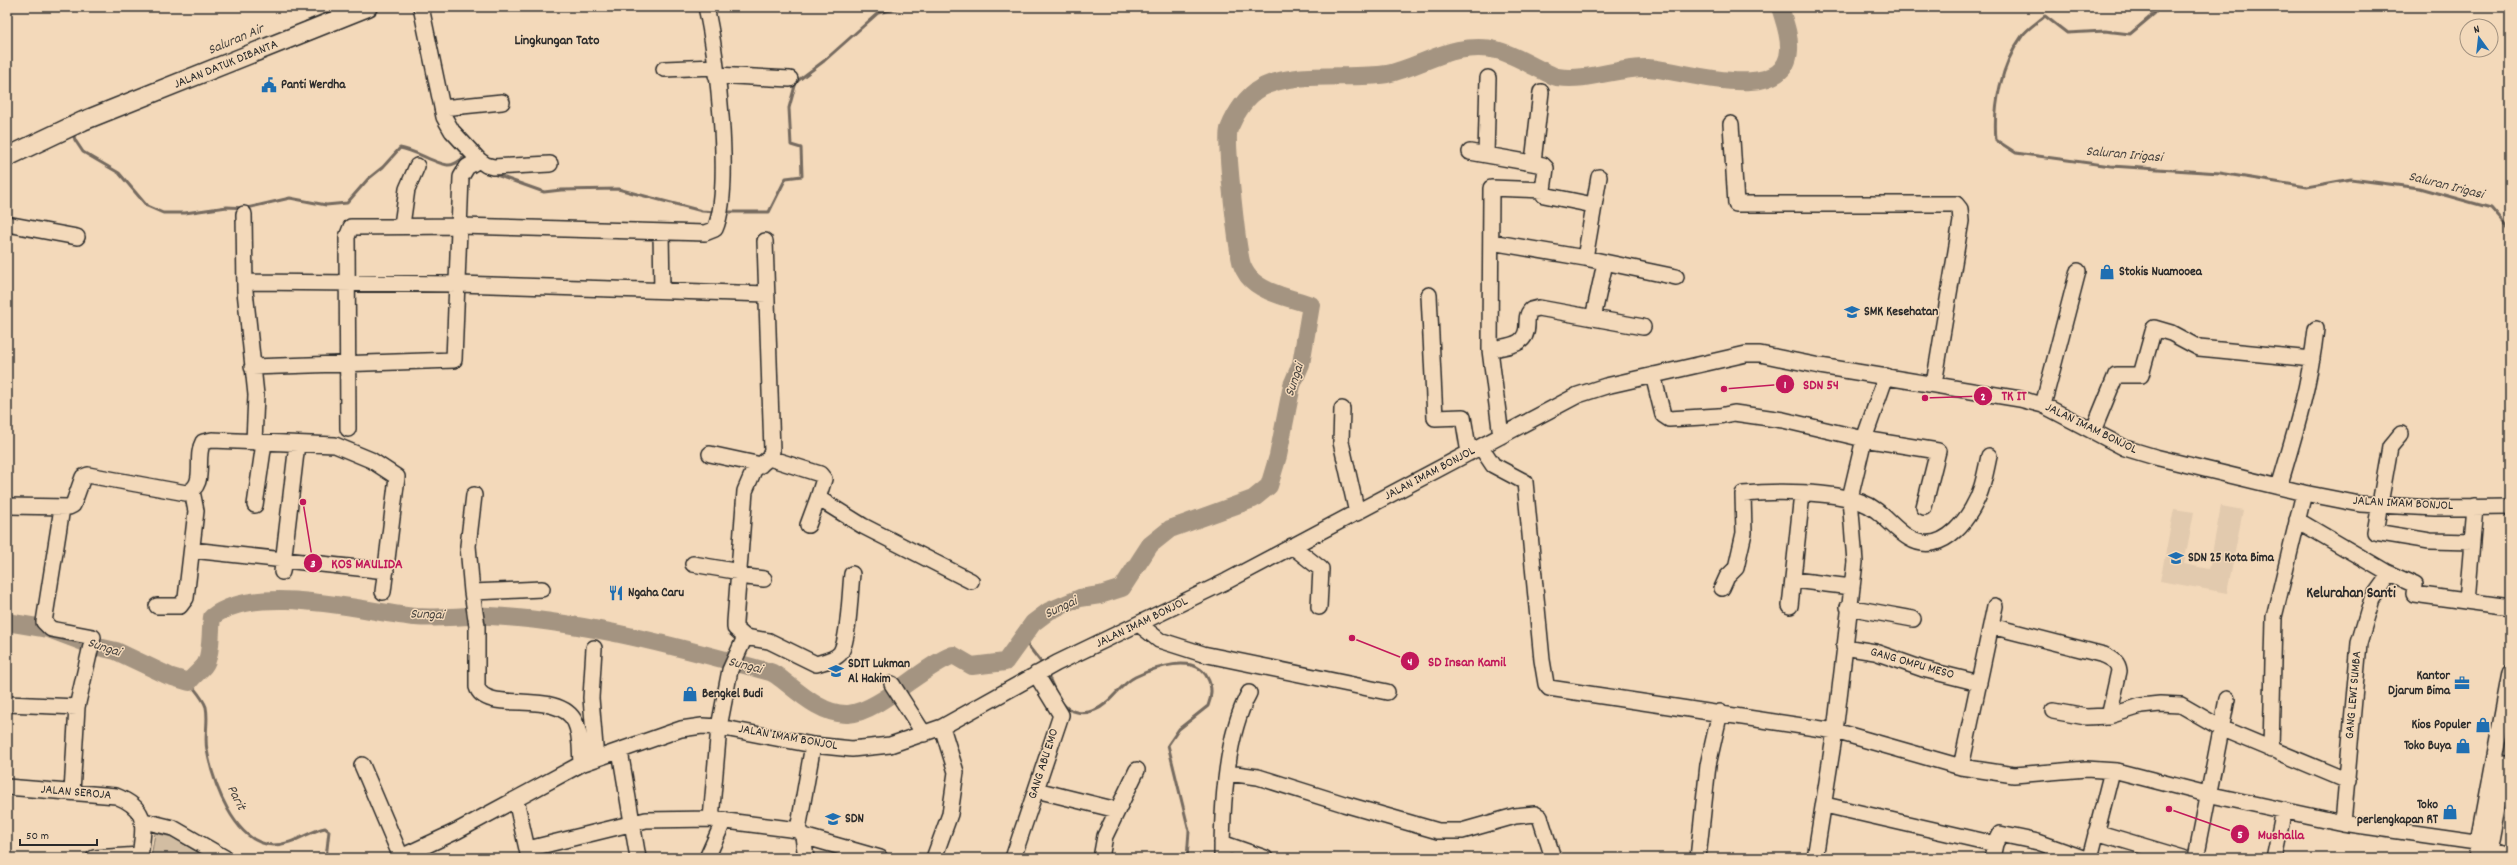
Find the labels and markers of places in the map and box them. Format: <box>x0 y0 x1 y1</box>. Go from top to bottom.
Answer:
public building icon: Panti Werdha <box>260 76 278 94</box>
place label: Panti Werdha <box>281 76 346 95</box>
shop icon: Stokis Nuamooea <box>2098 263 2116 281</box>
place label: Stokis Nuamooea <box>2119 263 2203 282</box>
school or university icon: SMK Kesehatan <box>1843 303 1861 321</box>
place label: SMK Kesehatan <box>1864 303 1938 322</box>
callout: SDN 54 <box>1775 371 1847 397</box>
callout: TK IT <box>1973 383 2034 409</box>
school or university icon: SDN 25 Kota Bima <box>2167 549 2185 567</box>
place label: SDN 25 Kota Bima <box>2188 549 2275 568</box>
callout: KOS MAULIDA <box>303 550 411 576</box>
restaurant icon: Ngaha Caru <box>607 584 625 602</box>
place label: Ngaha Caru <box>628 584 685 603</box>
callout: SD Insan Kamil <box>1400 648 1514 674</box>
place label: SDIT Lukman Al Hakim <box>848 655 910 689</box>
school or university icon: SDIT Lukman Al Hakim <box>827 662 845 680</box>
place label: Kantor Djarum Bima <box>2388 667 2451 701</box>
office icon: Kantor Djarum Bima <box>2453 674 2471 692</box>
shop icon: Bengkel Budi <box>681 685 699 703</box>
place label: Bengkel Budi <box>702 685 764 704</box>
place label: Kios Populer <box>2411 716 2472 735</box>
shop icon: Kios Populer <box>2474 716 2492 734</box>
place label: Toko Buya <box>2404 737 2452 756</box>
shop icon: Toko Buya <box>2454 737 2472 755</box>
place label: Toko perlengkapan RT <box>2357 796 2439 830</box>
shop icon: Toko perlengkapan RT <box>2441 803 2459 821</box>
school or university icon: SDN <box>824 810 842 828</box>
place label: SDN <box>845 810 864 829</box>
callout: Mushalla <box>2230 821 2313 847</box>

